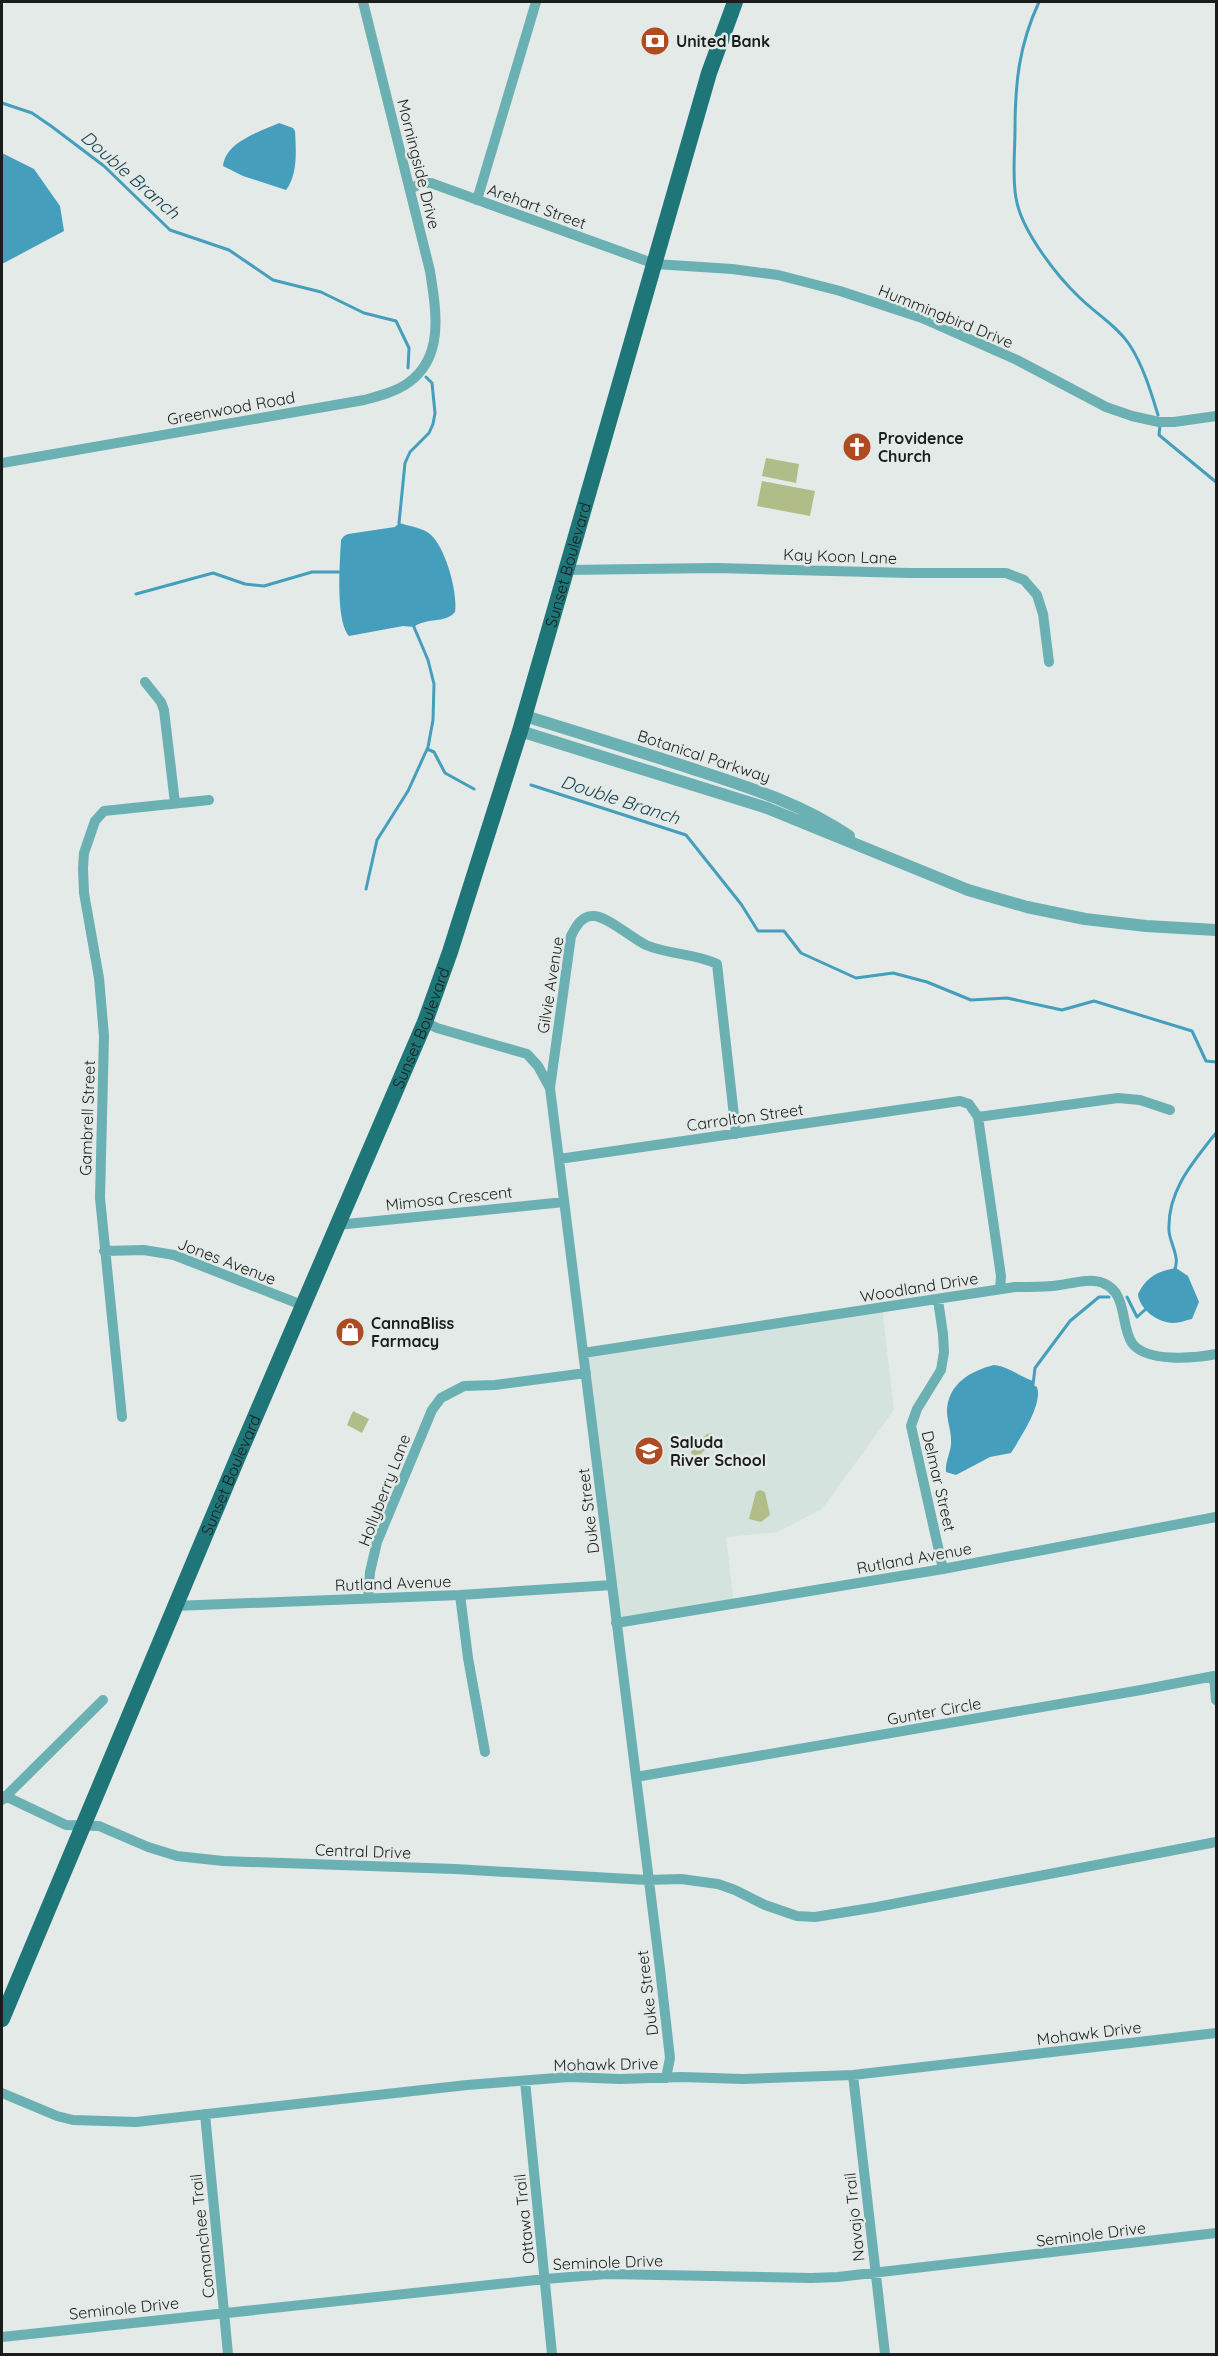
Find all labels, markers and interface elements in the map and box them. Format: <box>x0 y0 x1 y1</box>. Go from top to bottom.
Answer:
bank icon: United Bank <box>639 25 671 57</box>
place label: United Bank <box>676 31 770 51</box>
street label: Morningside Drive <box>393 97 445 231</box>
water label: Double Branch <box>76 125 185 224</box>
street label: Arehart Street <box>485 179 589 233</box>
street label: Hummingbird Drive <box>876 280 1016 352</box>
street label: Greenwood Road <box>166 387 296 429</box>
place label: Providence Church <box>878 428 964 466</box>
church icon: Providence Church <box>841 431 873 463</box>
street label: Sunset Boulevard <box>540 500 595 630</box>
street label: Kay Koon Lane <box>783 544 897 568</box>
street label: Botanical Parkway <box>635 725 773 787</box>
water label: Double Branch <box>558 770 683 830</box>
street label: Gilvie Avenue <box>532 935 568 1035</box>
street label: Sunset Boulevard <box>388 964 454 1092</box>
street label: Gambrell Street <box>75 1060 99 1176</box>
street label: Carrolton Street <box>685 1099 805 1135</box>
street label: Mimosa Crescent <box>385 1181 513 1215</box>
street label: Jones Avenue <box>175 1233 279 1289</box>
street label: Woodland Drive <box>858 1268 980 1306</box>
place label: CannaBliss Farmacy <box>371 1313 454 1351</box>
shop icon: CannaBliss Farmacy <box>334 1316 366 1348</box>
street label: Sunset Boulevard <box>196 1412 265 1538</box>
street label: Delmar Street <box>918 1429 960 1533</box>
street label: Hollyberry Lane <box>353 1431 415 1549</box>
place label: Saluda River School <box>670 1432 766 1470</box>
school or university icon: Saluda River School <box>633 1435 665 1467</box>
street label: Duke Street <box>573 1467 603 1555</box>
street label: Rutland Avenue <box>855 1538 973 1578</box>
street label: Rutland Avenue <box>334 1571 452 1595</box>
street label: Gunter Circle <box>886 1693 982 1729</box>
street label: Central Drive <box>314 1839 412 1863</box>
street label: Duke Street <box>632 1949 662 2037</box>
street label: Mohawk Drive <box>1036 2017 1142 2049</box>
street label: Mohawk Drive <box>553 2053 659 2075</box>
street label: Navajo Trail <box>839 2172 869 2262</box>
street label: Comanchee Trail <box>186 2173 218 2299</box>
street label: Ottawa Trail <box>509 2173 539 2265</box>
street label: Seminole Drive <box>1035 2217 1147 2251</box>
street label: Seminole Drive <box>552 2250 664 2274</box>
street label: Seminole Drive <box>68 2292 180 2324</box>

